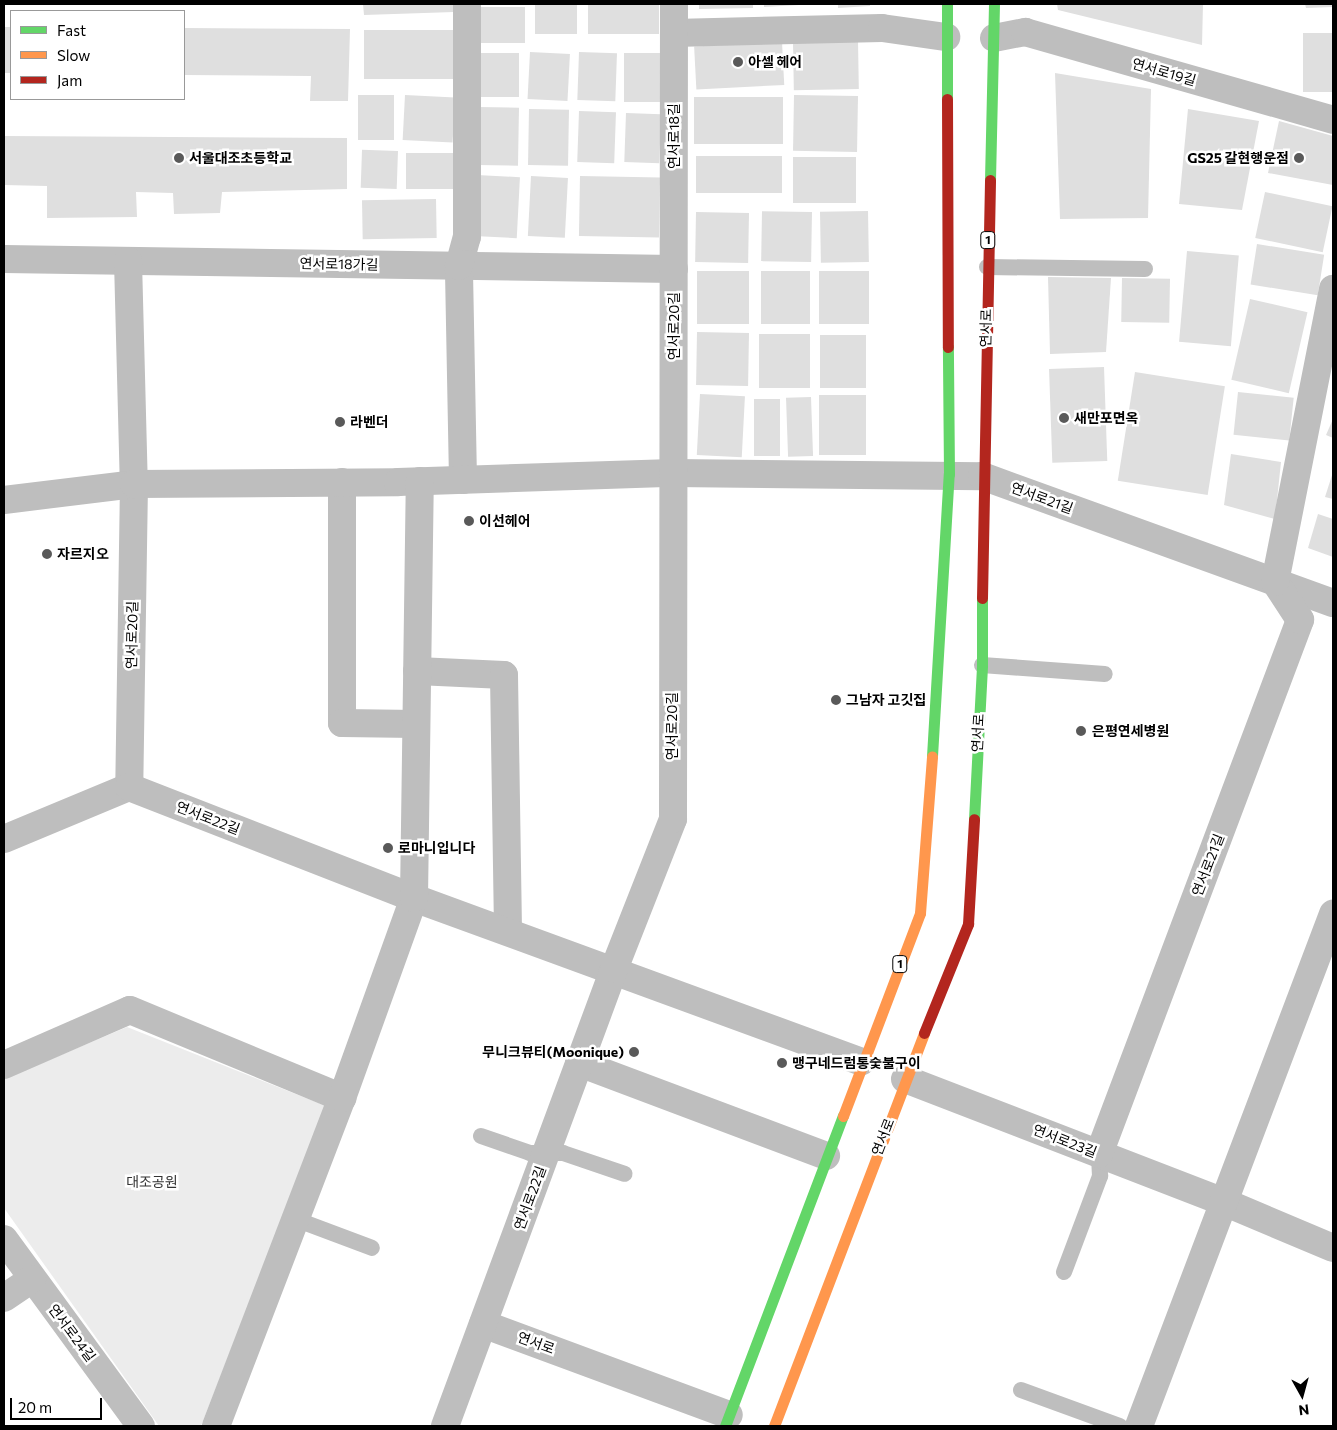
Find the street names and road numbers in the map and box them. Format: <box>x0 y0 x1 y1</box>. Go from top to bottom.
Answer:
street label: 연서로19길 <box>1130 55 1198 89</box>
street label: 연서로18길 <box>666 103 682 169</box>
road number: 1 <box>979 230 997 250</box>
street label: 연서로18가길 <box>299 255 379 273</box>
street label: 연서로20길 <box>666 292 682 360</box>
street label: 연서로 <box>977 309 995 347</box>
street label: 연서로21길 <box>1008 479 1076 517</box>
street label: 연서로20길 <box>123 601 141 669</box>
street label: 연서로20길 <box>664 692 680 760</box>
street label: 연서로 <box>969 713 987 753</box>
street label: 연서로22길 <box>174 798 242 838</box>
street label: 연서로21길 <box>1188 832 1228 898</box>
road number: 1 <box>891 954 909 974</box>
street label: 연서로 <box>868 1116 898 1158</box>
street label: 연서로23길 <box>1031 1121 1099 1161</box>
street label: 연서로22길 <box>511 1164 549 1232</box>
street label: 연서로24길 <box>45 1301 99 1365</box>
street label: 연서로 <box>515 1328 557 1358</box>

